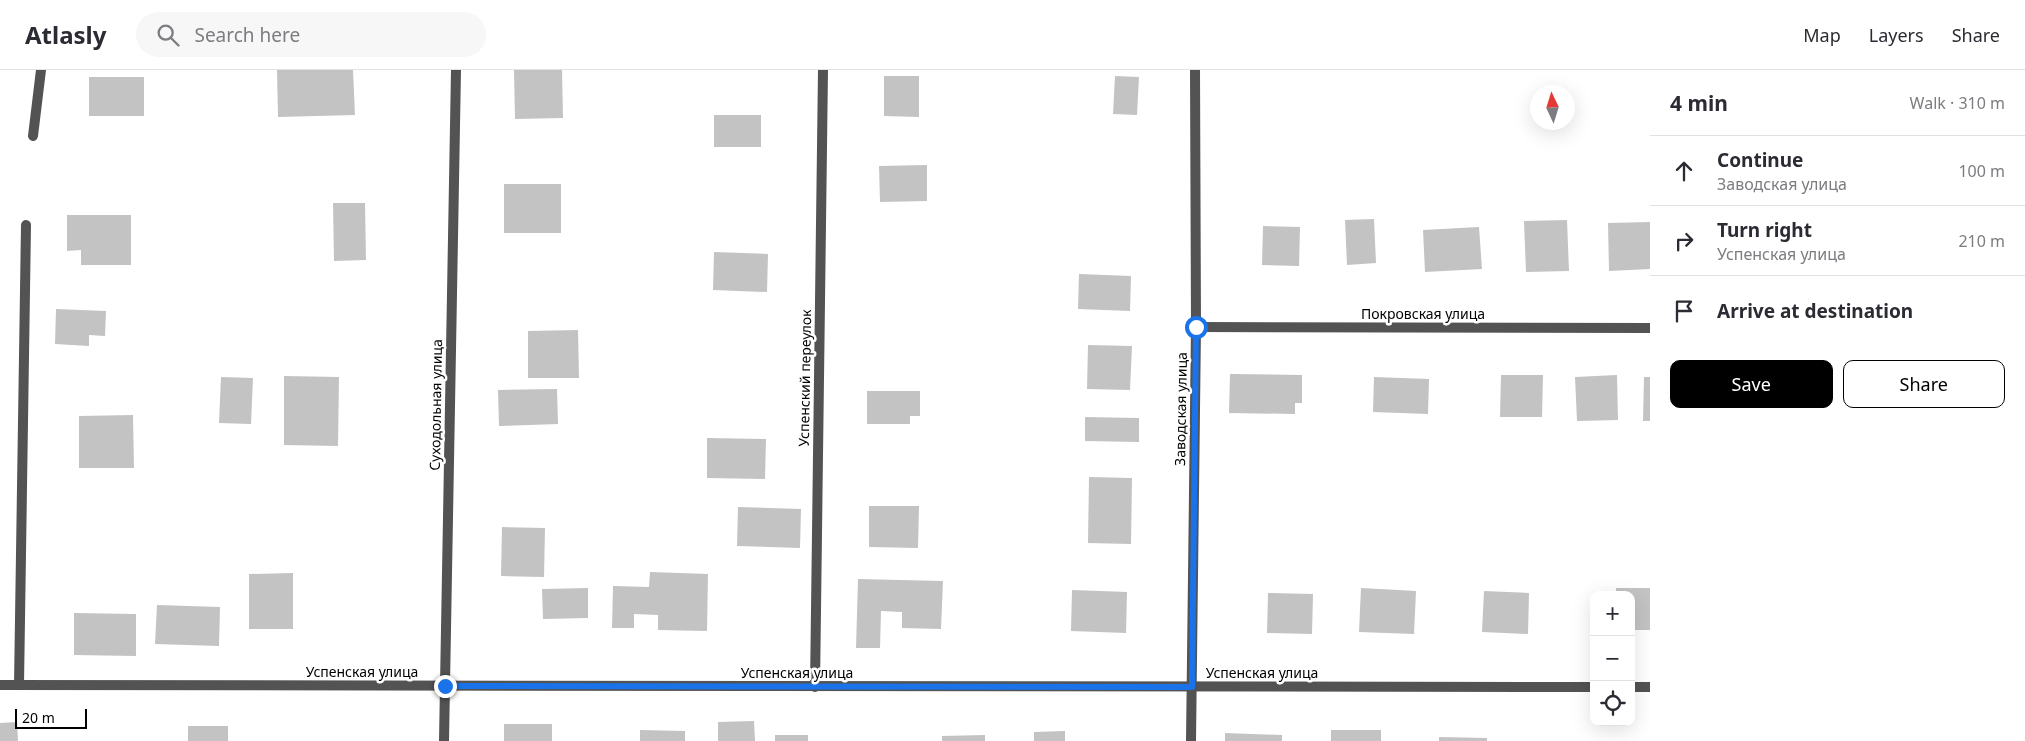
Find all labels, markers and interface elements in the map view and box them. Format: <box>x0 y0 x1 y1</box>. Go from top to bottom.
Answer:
search box <box>136 12 486 57</box>
text: Atlasly <box>25 18 106 51</box>
icon: search <box>154 21 182 49</box>
text: Search here <box>194 22 300 48</box>
text: Map <box>1803 23 1841 47</box>
text: Layers <box>1869 23 1924 47</box>
text: Share <box>1952 23 2000 47</box>
north arrow <box>1530 85 1575 130</box>
text: 4 min <box>1670 89 1728 117</box>
text: Walk · 310 m <box>1910 92 2005 114</box>
text: Continue <box>1717 147 1803 173</box>
icon: ahead <box>1670 157 1698 185</box>
text: 100 m <box>1958 160 2005 182</box>
text: Заводская улица <box>1717 173 1847 195</box>
text: Turn right <box>1717 217 1812 243</box>
icon: right <box>1670 227 1698 255</box>
text: 210 m <box>1958 230 2005 252</box>
text: Успенская улица <box>1717 243 1846 265</box>
icon: arrive <box>1670 297 1698 325</box>
text: Arrive at destination <box>1717 298 1913 324</box>
street label: Покровская улица <box>1361 304 1485 323</box>
street label: Успенский переулок <box>794 309 815 447</box>
route start <box>1185 316 1208 339</box>
street label: Суходольная улица <box>425 339 446 471</box>
street label: Заводская улица <box>1170 352 1191 466</box>
button: Save <box>1670 360 1833 408</box>
button: Share <box>1843 360 2005 408</box>
map controls <box>1590 591 1635 726</box>
button: + <box>1590 591 1635 636</box>
button: − <box>1590 636 1635 681</box>
street label: Успенская улица <box>306 662 418 681</box>
street label: Успенская улица <box>741 663 853 682</box>
street label: Успенская улица <box>1206 663 1318 682</box>
route end <box>434 675 457 698</box>
button: locate <box>1590 681 1635 726</box>
scale bar <box>15 706 88 729</box>
text: 20 m <box>22 708 55 727</box>

